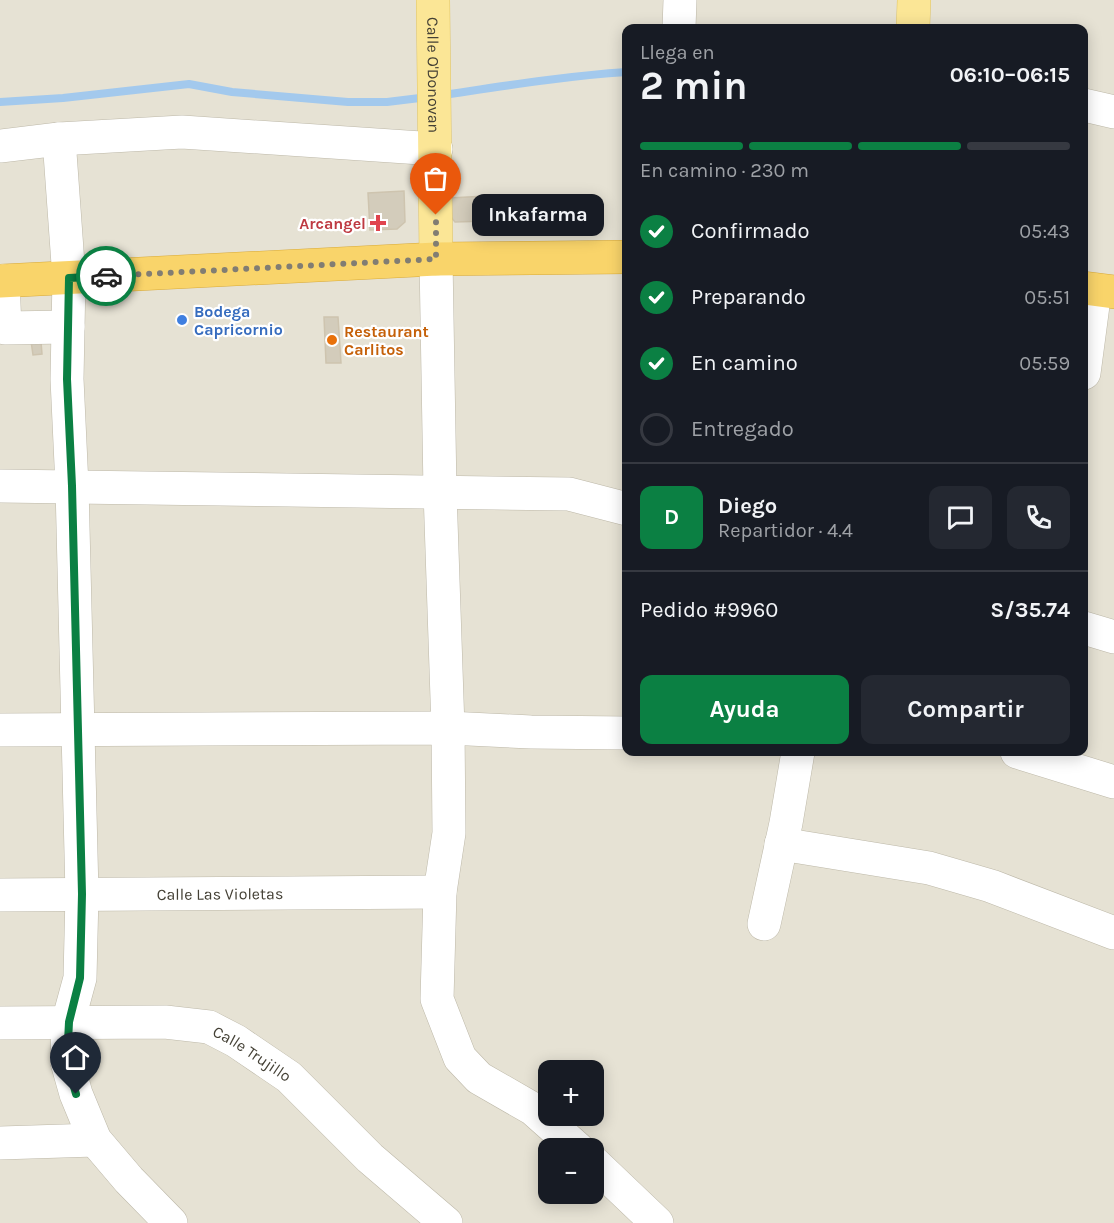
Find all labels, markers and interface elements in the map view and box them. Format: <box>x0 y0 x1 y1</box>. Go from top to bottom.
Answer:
street label: Calle O'Donovan <box>424 17 444 133</box>
text: Llega en <box>640 41 715 64</box>
text: 06:10–06:15 <box>950 62 1070 88</box>
text: 2 min <box>640 63 748 109</box>
pin <box>410 153 461 215</box>
text: En camino · 230 m <box>640 159 809 182</box>
icon: bag <box>419 162 452 195</box>
callout: Inkafarma <box>472 194 604 236</box>
text: Inkafarma <box>488 203 588 226</box>
place label: Arcangel <box>299 214 366 233</box>
icon: check <box>640 215 673 248</box>
marker: Arcangel <box>371 216 385 230</box>
text: Confirmado <box>691 218 810 244</box>
text: 05:43 <box>1019 220 1070 243</box>
courier <box>76 246 136 306</box>
icon: car <box>90 260 123 293</box>
icon: check <box>640 281 673 314</box>
text: Preparando <box>691 284 806 310</box>
text: 05:51 <box>1024 286 1070 309</box>
place label: Bodega Capricornio <box>194 302 283 339</box>
marker: Bodega Capricornio <box>175 313 189 327</box>
place label: Restaurant Carlitos <box>344 322 429 359</box>
marker: Restaurant Carlitos <box>325 333 339 347</box>
icon: check <box>640 347 673 380</box>
text: En camino <box>691 350 798 376</box>
text: 05:59 <box>1019 352 1070 375</box>
text: Entregado <box>691 416 794 442</box>
button: chat <box>929 486 992 549</box>
button: phone <box>1007 486 1070 549</box>
text: Diego <box>718 493 777 519</box>
text: D <box>664 504 679 530</box>
text: Repartidor · 4.4 <box>718 519 853 542</box>
text: Pedido #9960 <box>640 597 778 623</box>
text: S/35.74 <box>990 597 1070 623</box>
button: Ayuda <box>640 675 849 744</box>
button: Compartir <box>861 675 1070 744</box>
street label: Calle Las Violetas <box>157 884 283 903</box>
street label: Calle Trujillo <box>210 1021 295 1085</box>
pin <box>50 1032 101 1094</box>
icon: home <box>59 1041 92 1074</box>
map controls <box>538 1060 604 1204</box>
button: + <box>538 1060 604 1126</box>
button: − <box>538 1138 604 1204</box>

